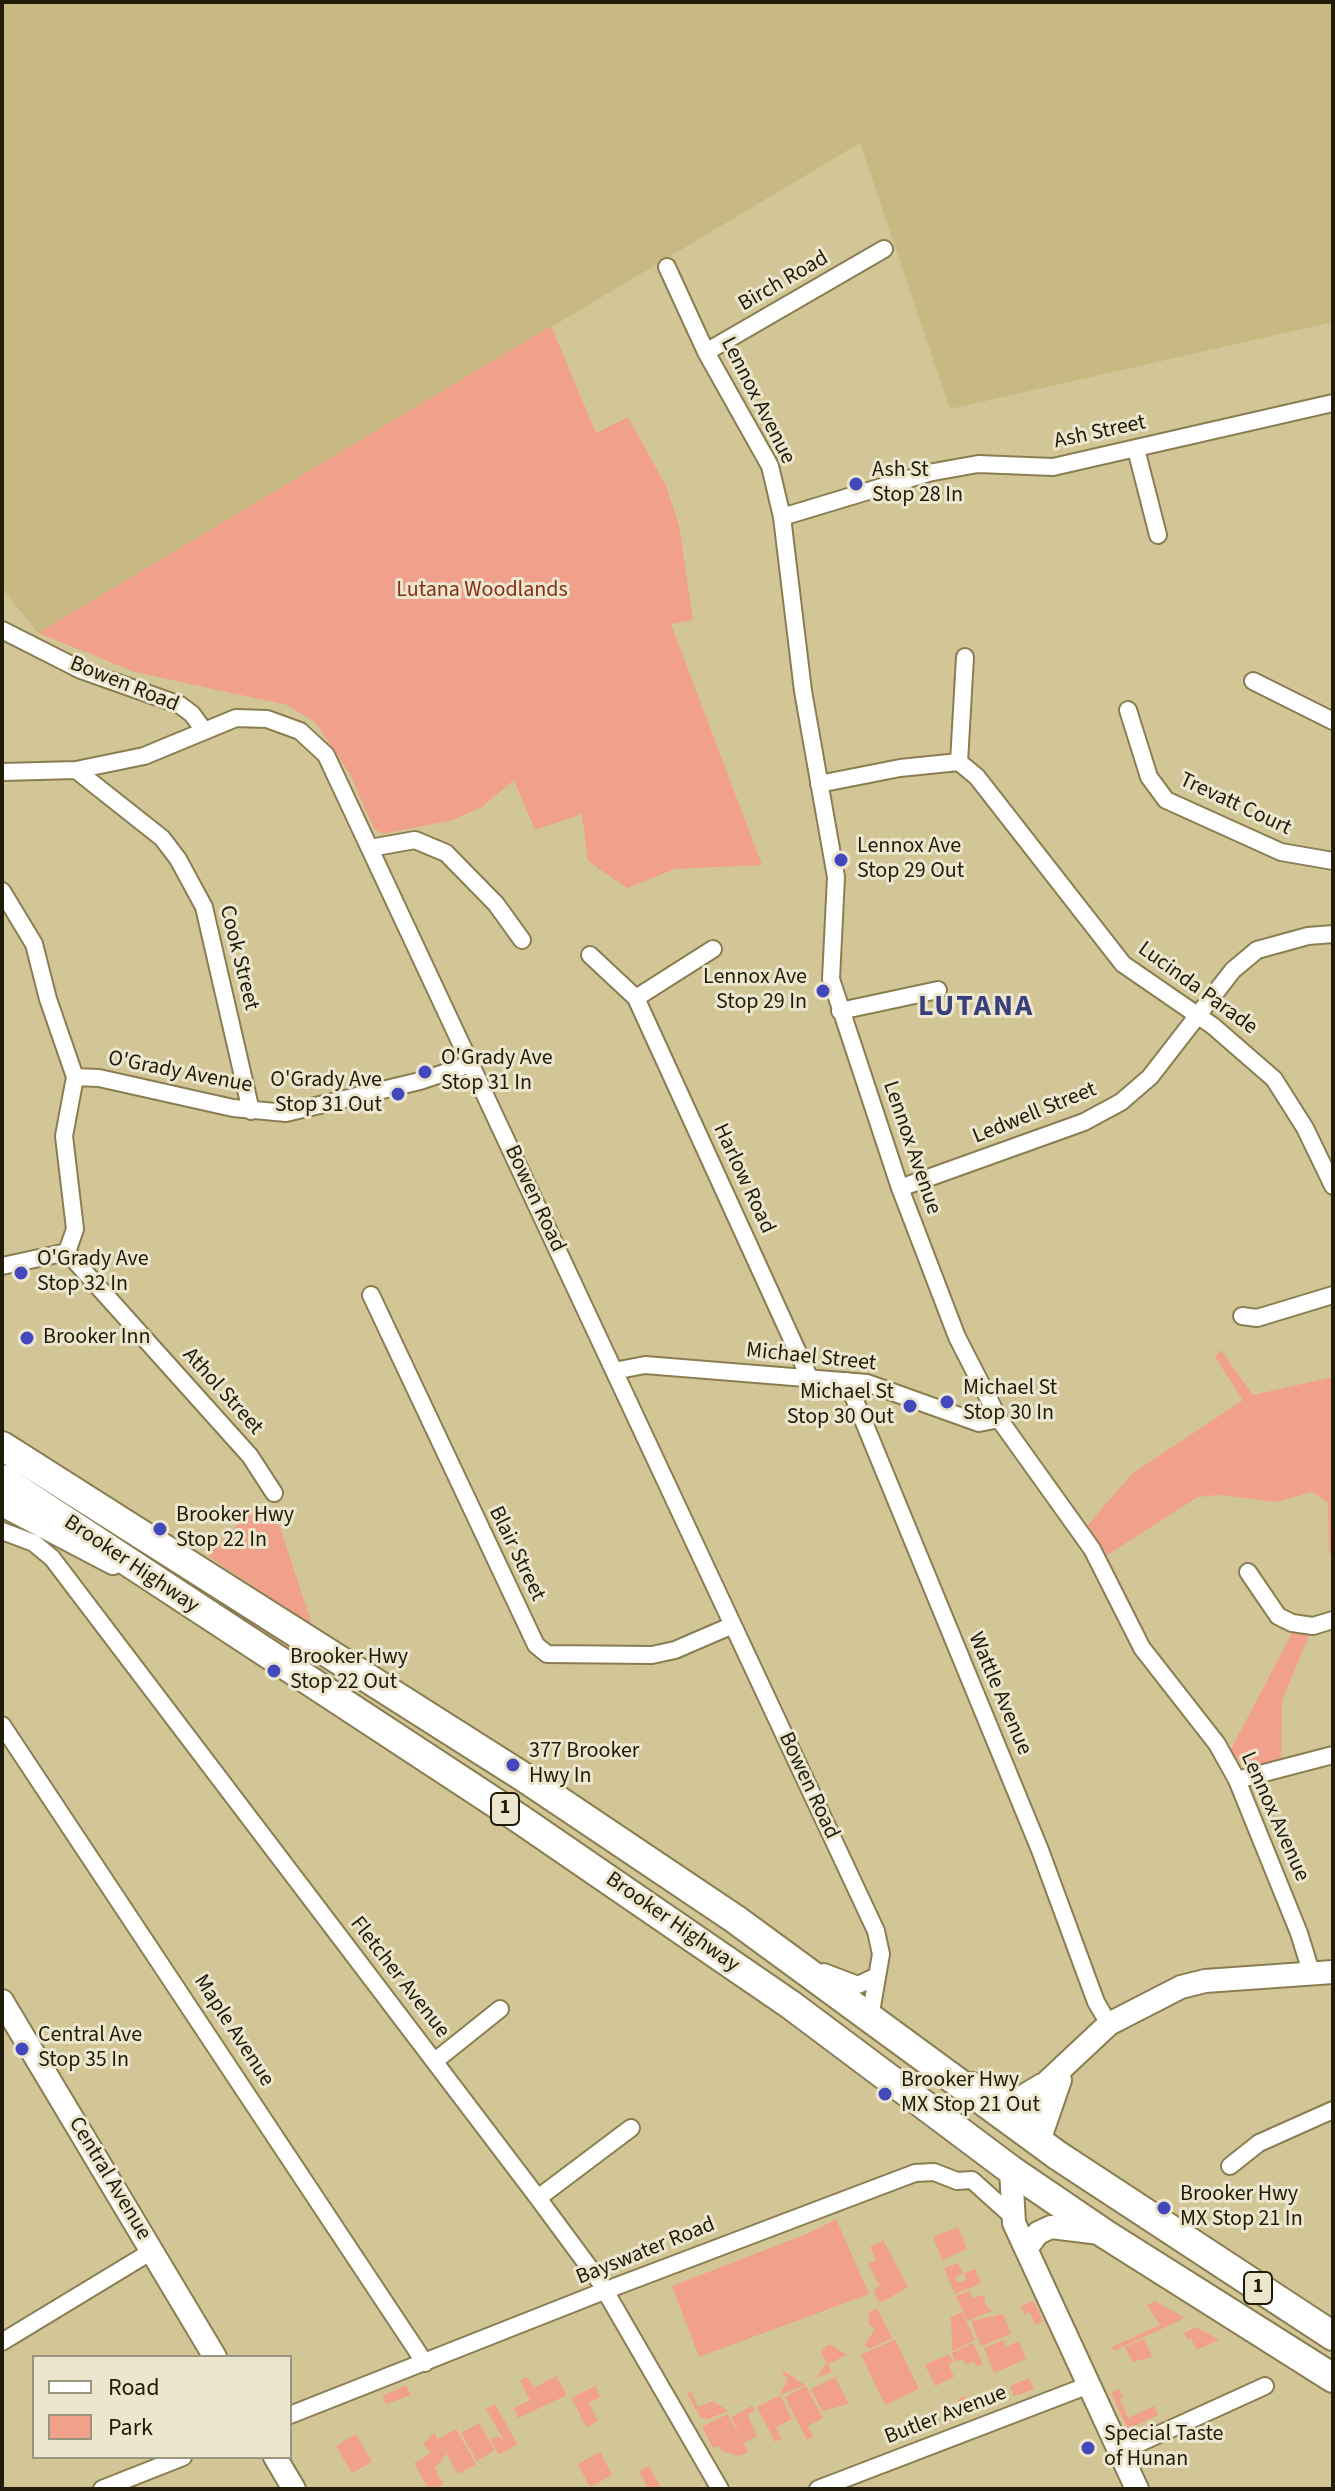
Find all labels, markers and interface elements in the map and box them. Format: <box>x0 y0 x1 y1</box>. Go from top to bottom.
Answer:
street label: Birch Road <box>734 246 834 318</box>
street label: Lennox Avenue <box>714 333 800 469</box>
street label: Ash Street <box>1052 410 1148 456</box>
place label: Ash St Stop 28 In <box>872 458 963 510</box>
marker: Ash St Stop 28 In <box>847 475 865 493</box>
park label: Lutana Woodlands <box>396 578 568 604</box>
street label: Bowen Road <box>66 651 182 719</box>
street label: Trevatt Court <box>1175 768 1295 842</box>
place label: Lennox Ave Stop 29 Out <box>857 834 964 886</box>
marker: Lennox Ave Stop 29 Out <box>832 851 850 869</box>
street label: Cook Street <box>212 903 264 1013</box>
street label: Lucinda Parade <box>1132 937 1262 1041</box>
place label: Lennox Ave Stop 29 In <box>703 965 807 1016</box>
marker: Lennox Ave Stop 29 In <box>814 982 832 1000</box>
district label: LUTANA <box>918 990 1034 1026</box>
street label: O'Grady Avenue <box>106 1046 254 1100</box>
place label: O'Grady Ave Stop 31 In <box>441 1046 553 1098</box>
marker: O'Grady Ave Stop 31 In <box>416 1063 434 1081</box>
place label: O'Grady Ave Stop 31 Out <box>270 1068 382 1120</box>
street label: Ledwell Street <box>969 1077 1101 1151</box>
street label: Lennox Avenue <box>876 1078 946 1218</box>
marker: O'Grady Ave Stop 31 Out <box>389 1085 407 1103</box>
street label: Harlow Road <box>706 1120 780 1238</box>
street label: Bowen Road <box>498 1141 570 1257</box>
place label: O'Grady Ave Stop 32 In <box>37 1247 149 1298</box>
marker: O'Grady Ave Stop 32 In <box>12 1264 30 1282</box>
place label: Brooker Inn <box>43 1325 150 1351</box>
marker: Brooker Inn <box>18 1329 36 1347</box>
street label: Michael Street <box>745 1338 877 1378</box>
street label: Athol Street <box>176 1343 268 1441</box>
place label: Michael St Stop 30 In <box>963 1376 1057 1428</box>
place label: Michael St Stop 30 Out <box>787 1380 894 1432</box>
marker: Michael St Stop 30 In <box>938 1393 956 1411</box>
marker: Michael St Stop 30 Out <box>901 1397 919 1415</box>
street label: Blair Street <box>482 1502 550 1606</box>
place label: Brooker Hwy Stop 22 In <box>176 1503 294 1554</box>
street label: Brooker Highway <box>58 1510 204 1620</box>
marker: Brooker Hwy Stop 22 In <box>151 1520 169 1538</box>
street label: Wattle Avenue <box>961 1629 1037 1759</box>
place label: Brooker Hwy Stop 22 Out <box>290 1645 408 1696</box>
marker: Brooker Hwy Stop 22 Out <box>265 1662 283 1680</box>
street label: Bowen Road <box>772 1728 844 1844</box>
place label: 377 Brooker Hwy In <box>529 1739 639 1790</box>
street label: Lennox Avenue <box>1234 1748 1314 1886</box>
marker: 377 Brooker Hwy In <box>504 1756 522 1774</box>
road number: 1 <box>491 1793 519 1825</box>
street label: Brooker Highway <box>600 1867 744 1979</box>
street label: Fletcher Avenue <box>343 1912 455 2044</box>
street label: Maple Avenue <box>187 1970 279 2092</box>
place label: Central Ave Stop 35 In <box>38 2023 142 2074</box>
marker: Central Ave Stop 35 In <box>13 2040 31 2058</box>
place label: Brooker Hwy MX Stop 21 Out <box>901 2068 1040 2120</box>
marker: Brooker Hwy MX Stop 21 Out <box>876 2085 894 2103</box>
street label: Central Avenue <box>62 2113 156 2245</box>
place label: Brooker Hwy MX Stop 21 In <box>1180 2182 1303 2234</box>
marker: Brooker Hwy MX Stop 21 In <box>1155 2199 1173 2217</box>
street label: Bayswater Road <box>573 2212 719 2292</box>
road number: 1 <box>1244 2272 1272 2304</box>
legend <box>32 2355 292 2459</box>
text: Road <box>108 2370 160 2405</box>
street label: Butler Avenue <box>881 2381 1011 2451</box>
text: Park <box>108 2410 153 2445</box>
place label: Special Taste of Hunan <box>1104 2422 1224 2474</box>
marker: Special Taste of Hunan <box>1079 2439 1097 2457</box>

